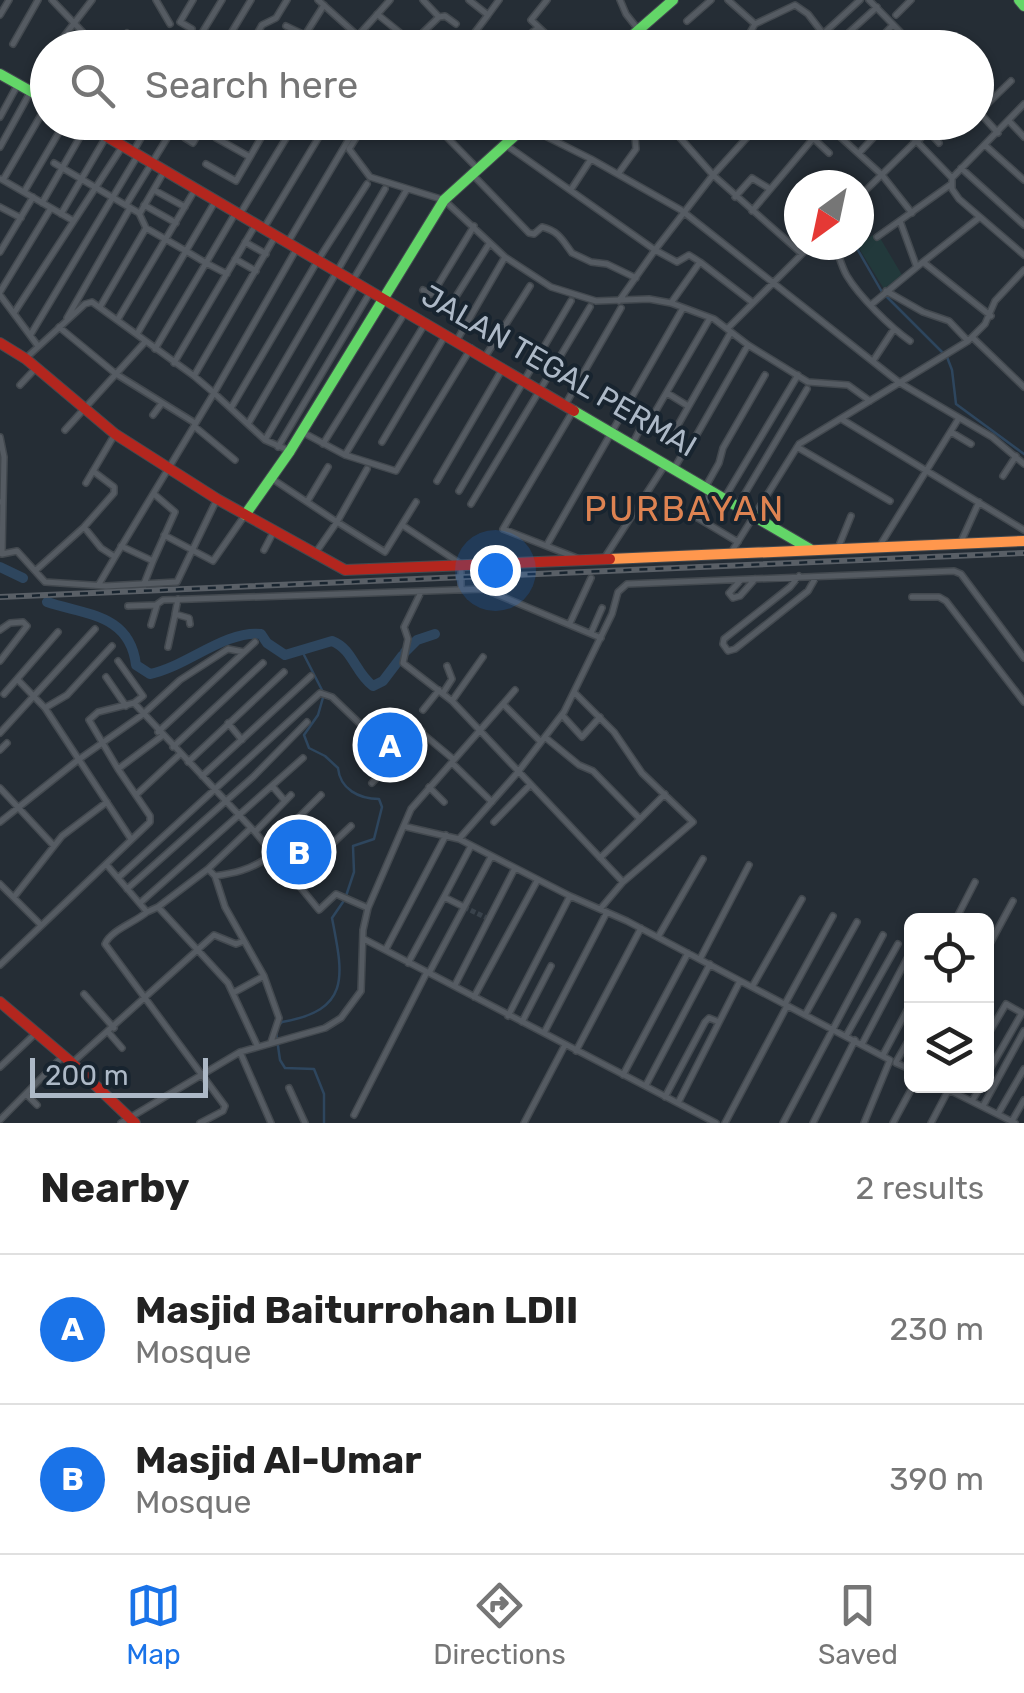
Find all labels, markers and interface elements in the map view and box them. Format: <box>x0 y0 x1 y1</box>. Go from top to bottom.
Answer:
search box <box>30 30 994 140</box>
icon: search <box>65 58 120 113</box>
text: Search here <box>145 62 358 108</box>
north arrow <box>784 170 874 260</box>
street label: JALAN TEGAL PERMAI <box>415 278 703 464</box>
district label: PURBAYAN <box>584 488 786 530</box>
your location <box>470 545 521 596</box>
pin: A <box>358 708 422 782</box>
pin: B <box>266 814 332 890</box>
map controls <box>904 913 994 1093</box>
button: locate <box>904 913 994 1003</box>
button: layers <box>904 1003 994 1093</box>
scale bar <box>30 1053 208 1098</box>
text: 200 m <box>45 1059 129 1092</box>
text: Nearby <box>40 1163 190 1213</box>
text: 2 results <box>855 1169 984 1207</box>
text: Masjid Baiturrohan LDII <box>135 1287 578 1333</box>
text: A <box>61 1310 84 1348</box>
text: 230 m <box>889 1310 984 1348</box>
text: Mosque <box>135 1333 251 1371</box>
text: Masjid Al-Umar <box>135 1437 422 1483</box>
text: B <box>61 1460 84 1498</box>
text: 390 m <box>889 1460 984 1498</box>
text: Mosque <box>135 1483 251 1521</box>
tab: Map <box>126 1578 181 1671</box>
tab: Directions <box>433 1578 566 1671</box>
tab: Saved <box>818 1578 898 1671</box>

